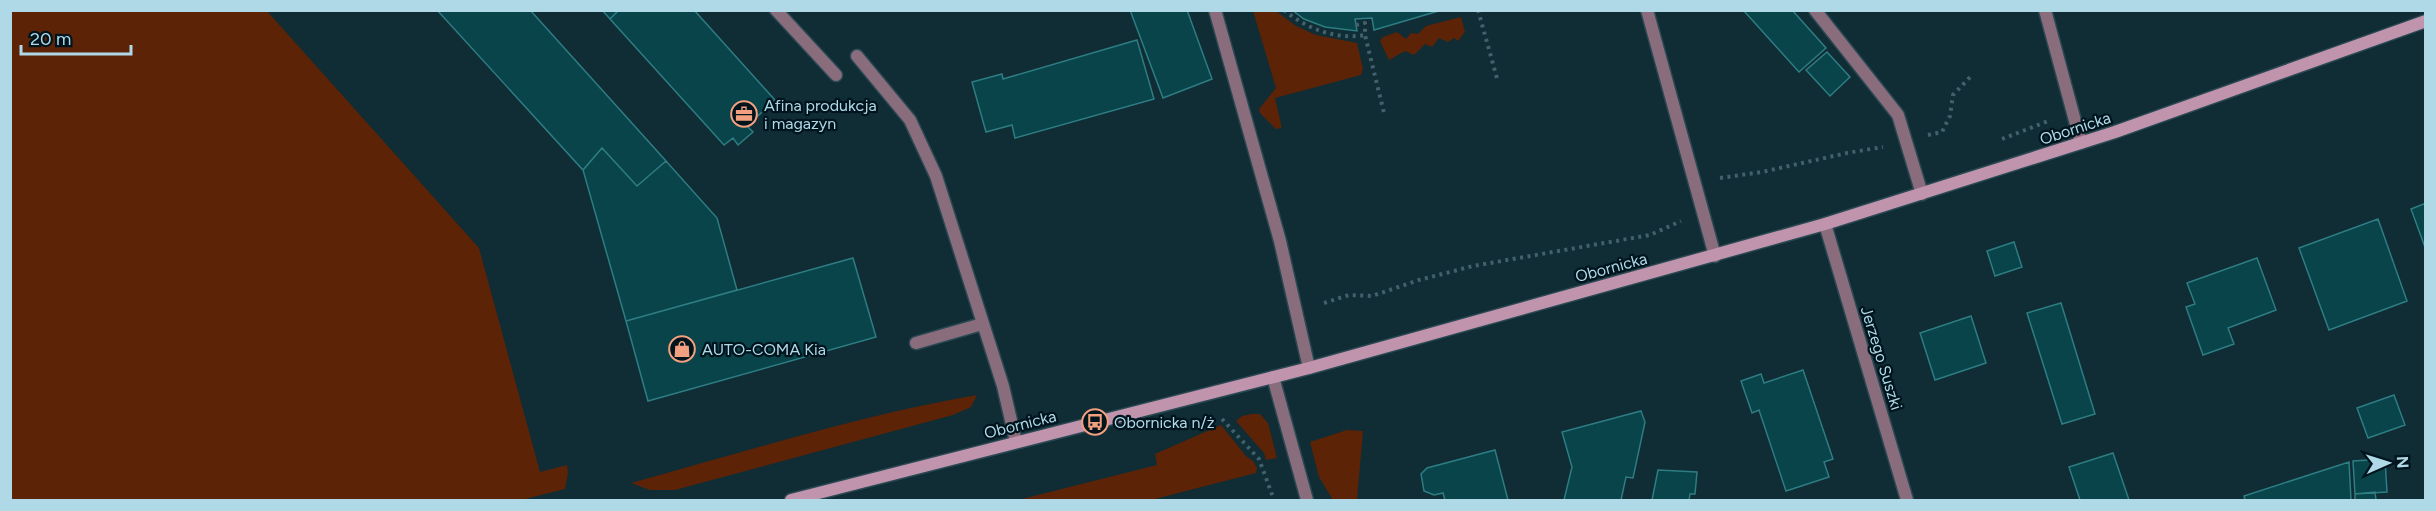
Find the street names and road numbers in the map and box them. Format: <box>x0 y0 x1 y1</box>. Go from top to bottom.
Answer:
street label: Obornicka <box>2037 108 2113 149</box>
street label: Obornicka <box>1573 249 1649 286</box>
street label: Jerzego Suszki <box>1857 304 1906 412</box>
street label: Obornicka <box>982 406 1058 443</box>

